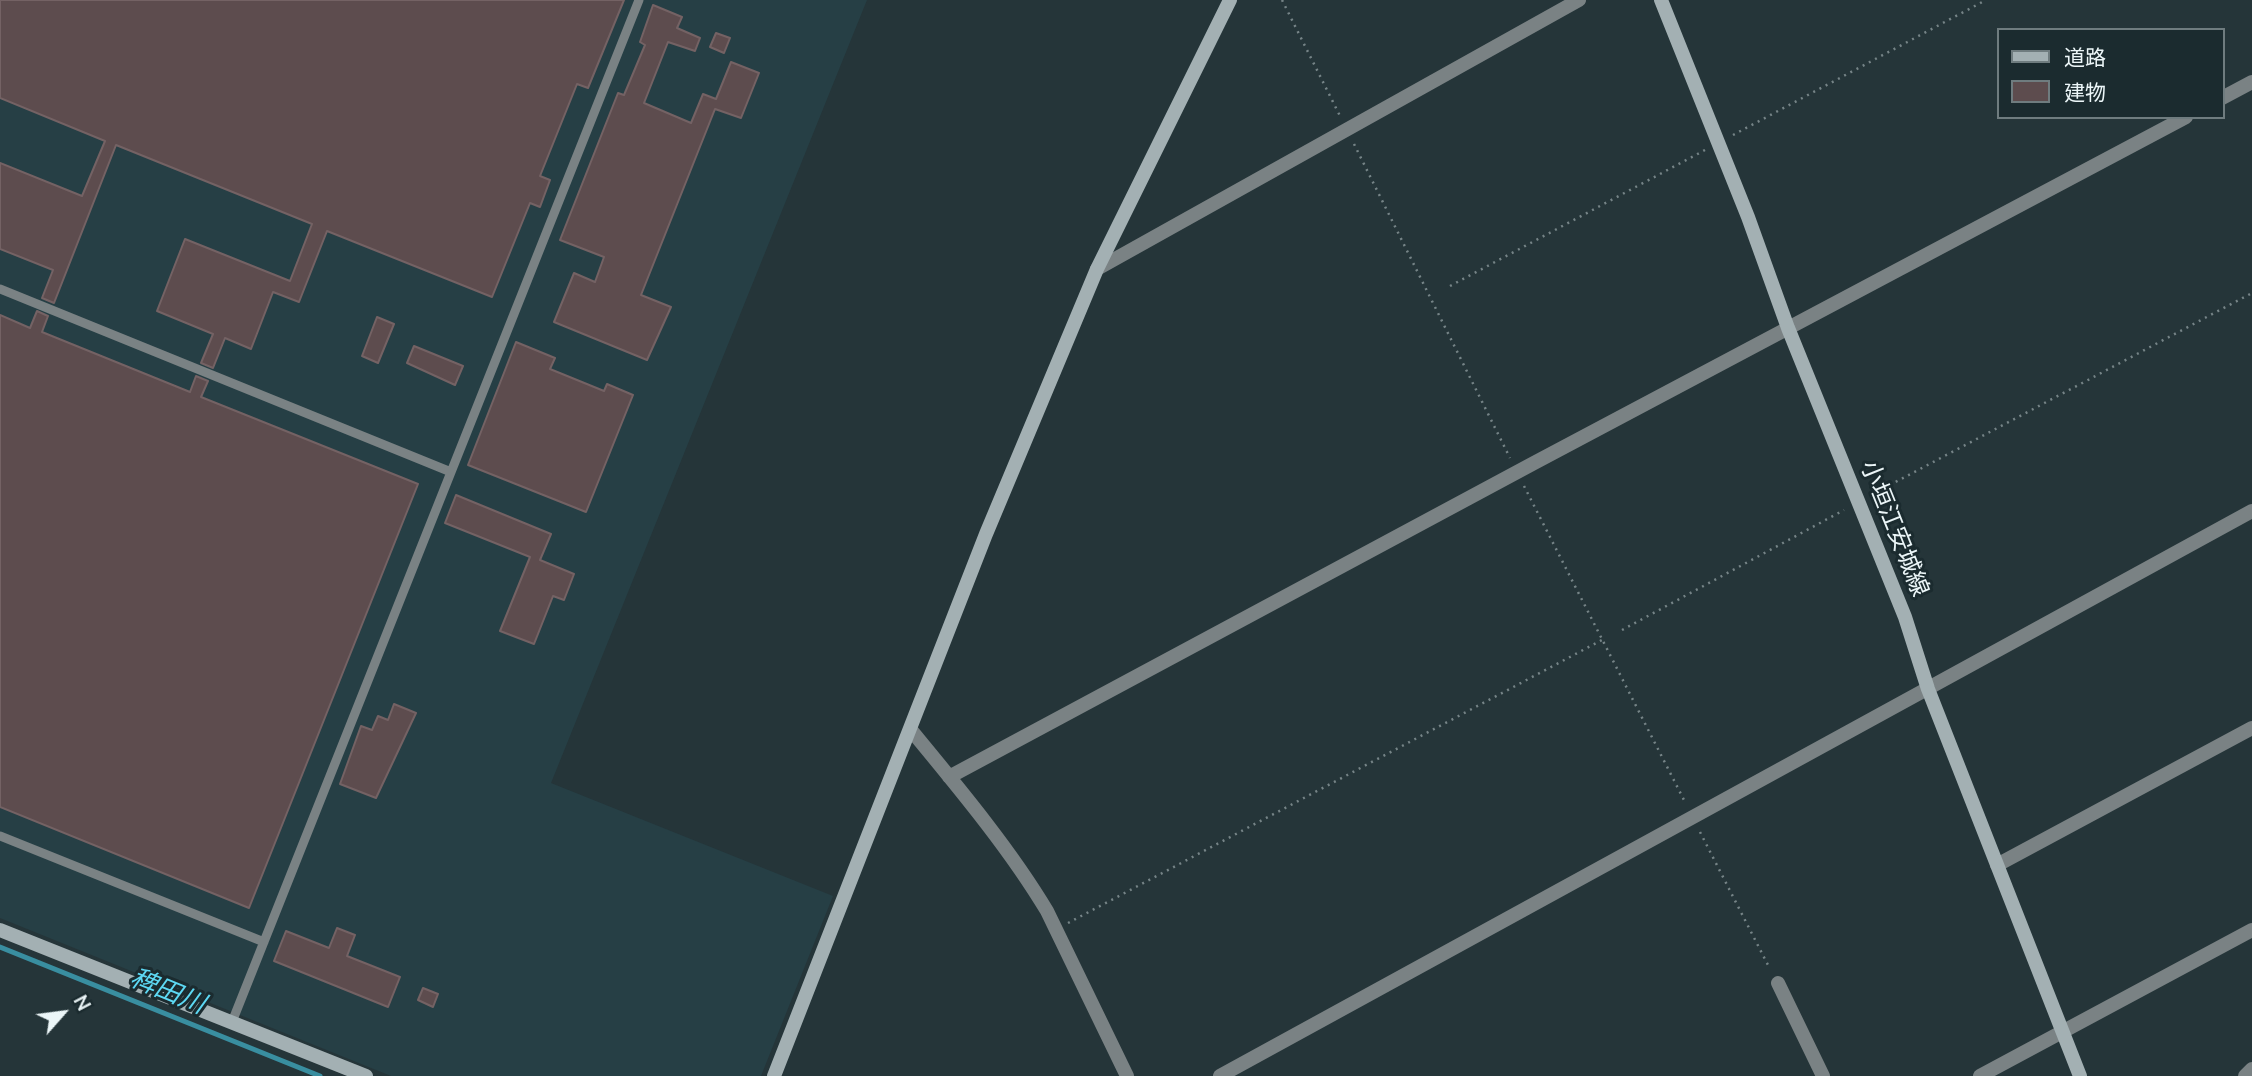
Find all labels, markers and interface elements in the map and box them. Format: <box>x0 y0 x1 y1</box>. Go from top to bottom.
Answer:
legend <box>1996 28 2224 119</box>
text: 道路 <box>2064 44 2106 72</box>
text: 建物 <box>2064 79 2106 107</box>
street label: 小垣江安城線 <box>1853 457 1933 601</box>
water label: 稗田川 <box>125 964 209 1022</box>
north arrow <box>28 978 98 1048</box>
text: N <box>67 991 96 1016</box>

